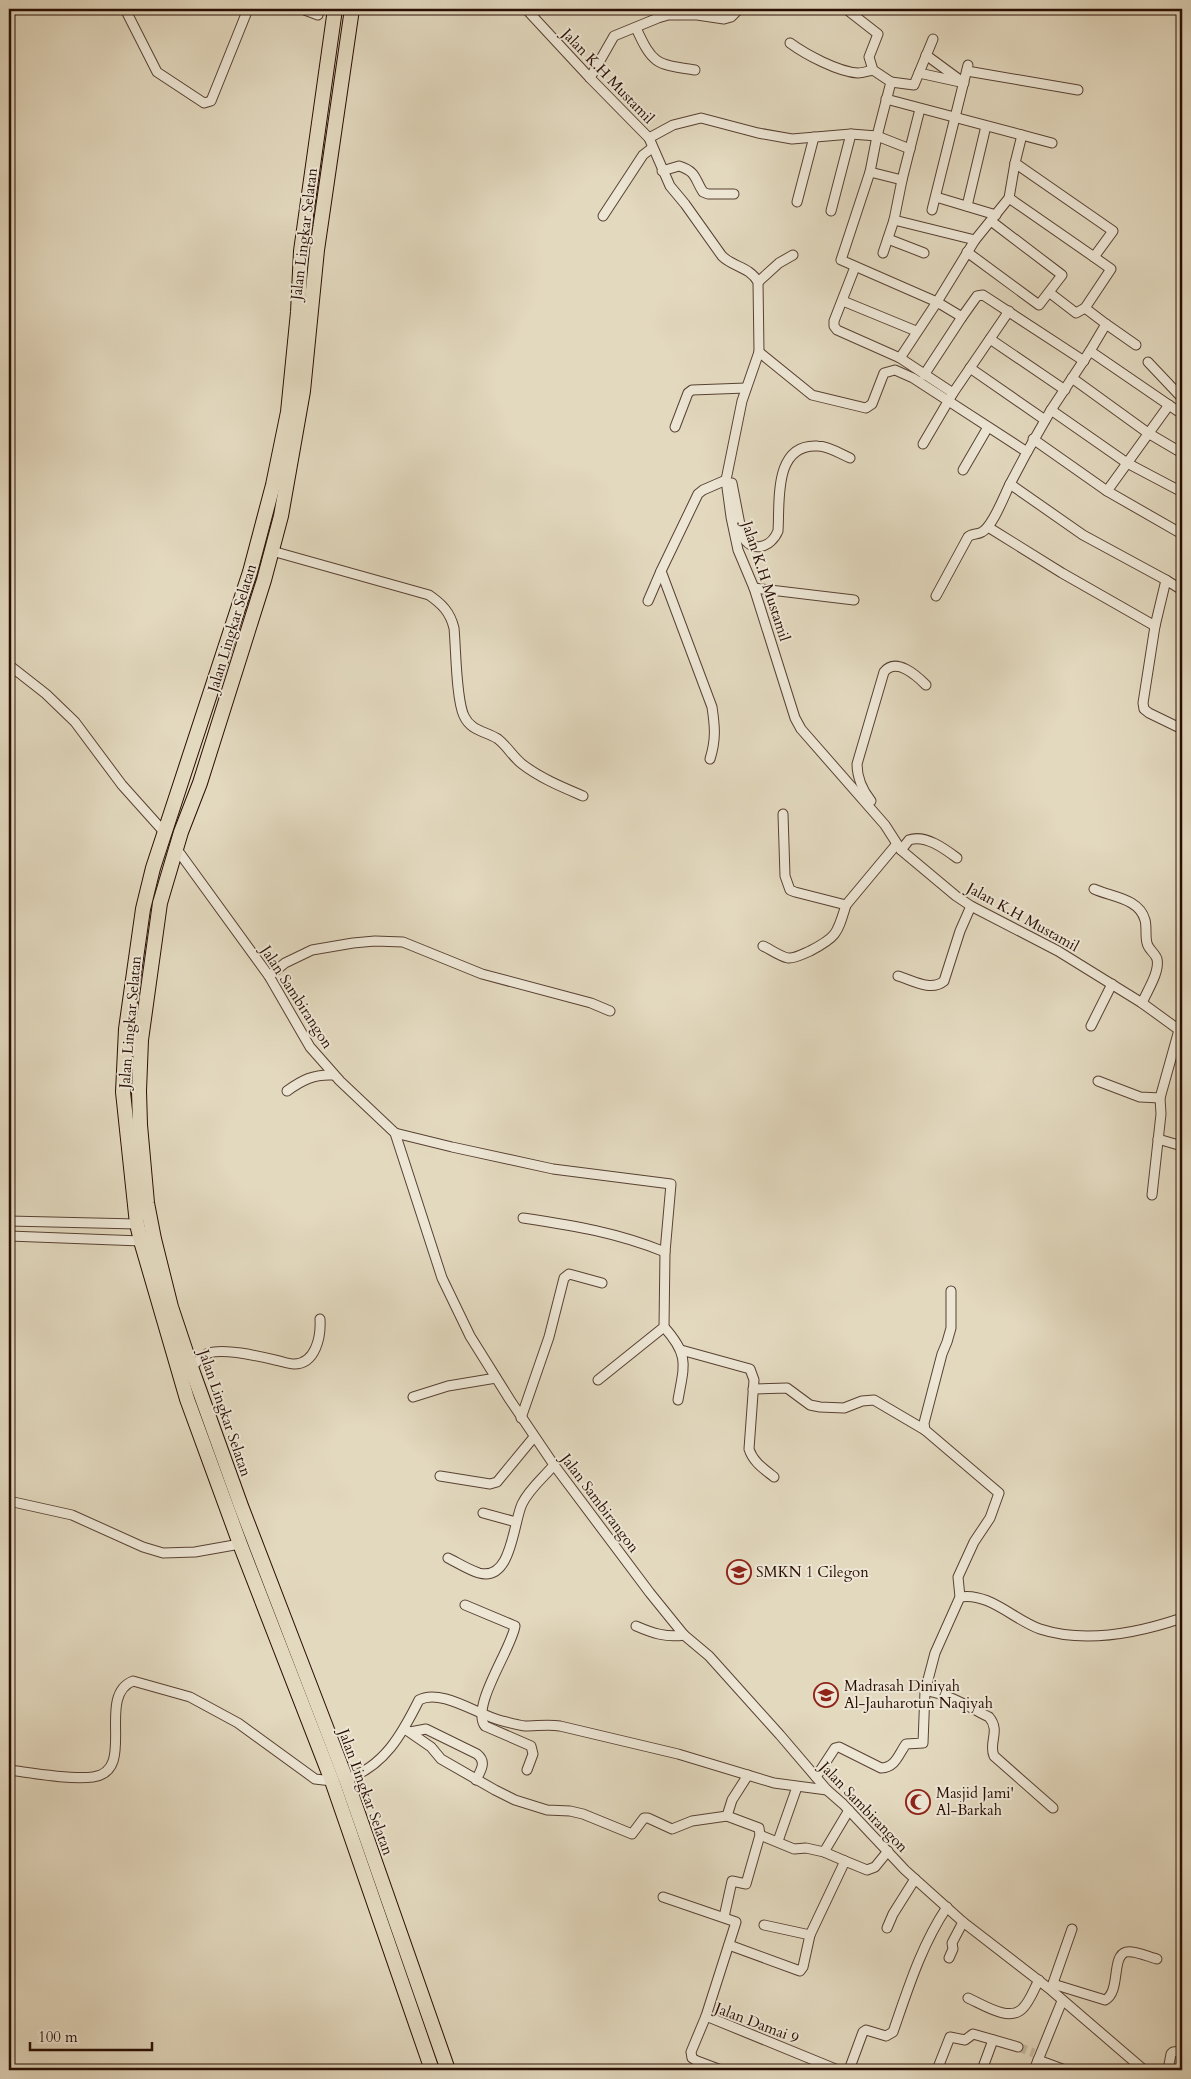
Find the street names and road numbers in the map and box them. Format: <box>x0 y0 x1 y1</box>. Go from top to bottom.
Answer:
street label: Jalan K.H Mustamil <box>556 23 659 128</box>
street label: Jalan Lingkar Selatan <box>286 166 322 303</box>
street label: Jalan K.H Mustamil <box>737 516 795 644</box>
street label: Jalan Lingkar Selatan <box>202 561 261 696</box>
street label: Jalan K.H Mustamil <box>962 877 1083 956</box>
street label: Jalan Sambirangon <box>255 940 338 1053</box>
street label: Jalan Lingkar Selatan <box>114 954 146 1091</box>
street label: Jalan Lingkar Selatan <box>193 1345 256 1480</box>
street label: Jalan Sambirangon <box>555 1448 644 1557</box>
street label: Jalan Lingkar Selatan <box>333 1724 398 1858</box>
street label: Jalan Sambirangon <box>814 1756 913 1857</box>
street label: Jalan Damai 9 <box>710 1997 802 2048</box>

